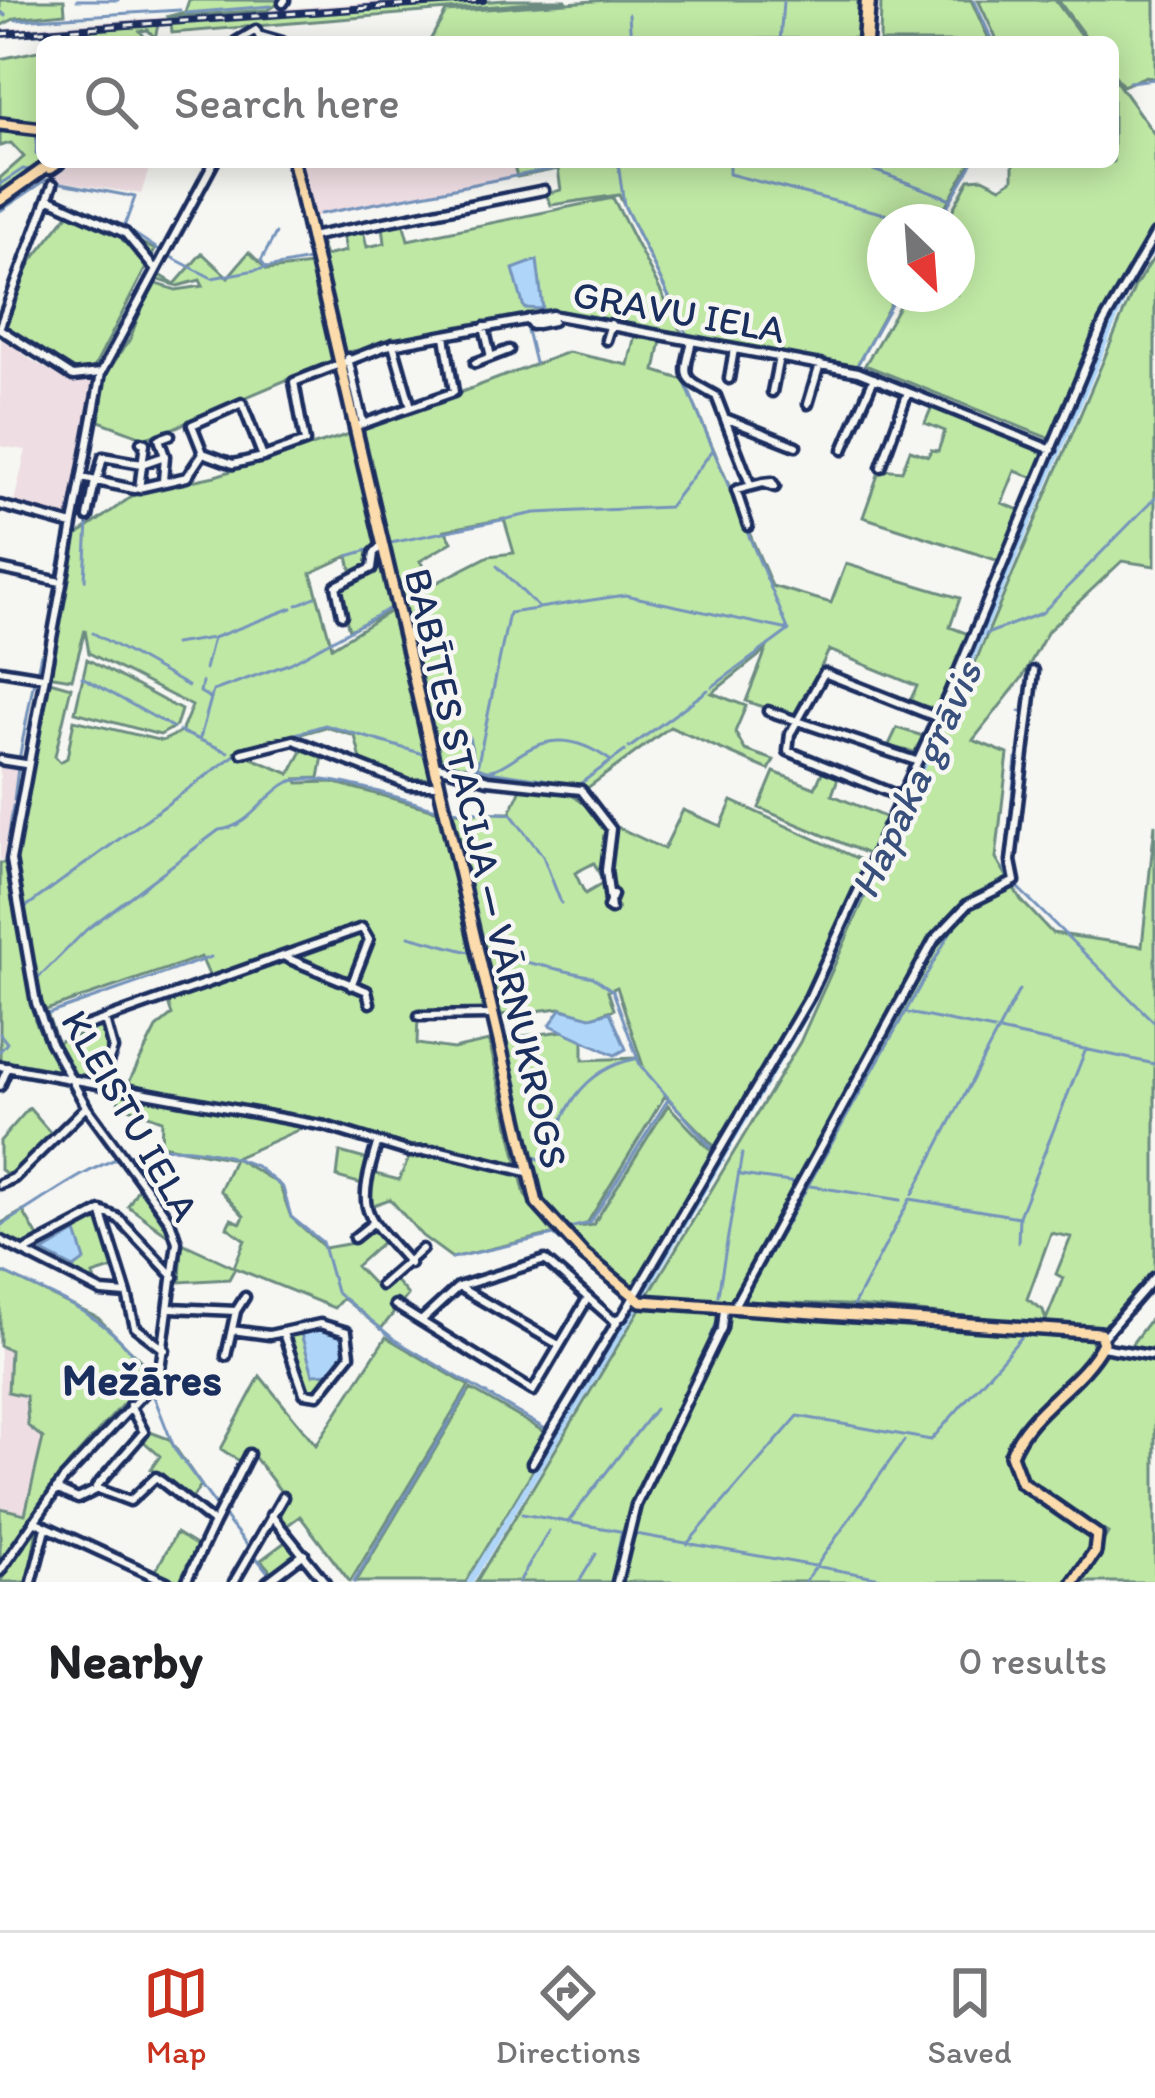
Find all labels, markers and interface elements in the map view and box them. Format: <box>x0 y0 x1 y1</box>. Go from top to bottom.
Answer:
search box <box>36 36 1119 168</box>
icon: search <box>78 69 144 135</box>
text: Search here <box>174 75 400 129</box>
north arrow <box>867 204 975 312</box>
street label: GRAVU IELA <box>569 270 789 353</box>
street label: BABĪTES STACIJA — VĀRNUKROGS <box>395 564 579 1173</box>
water label: Hapaka grāvis <box>838 652 993 906</box>
street label: KLEISTU IELA <box>51 1001 210 1229</box>
district label: Mežāres <box>62 1352 222 1406</box>
text: Nearby <box>48 1630 203 1691</box>
text: 0 results <box>958 1637 1107 1684</box>
tab: Map <box>143 1960 209 2071</box>
tab: Directions <box>496 1960 641 2071</box>
tab: Saved <box>928 1960 1012 2071</box>

